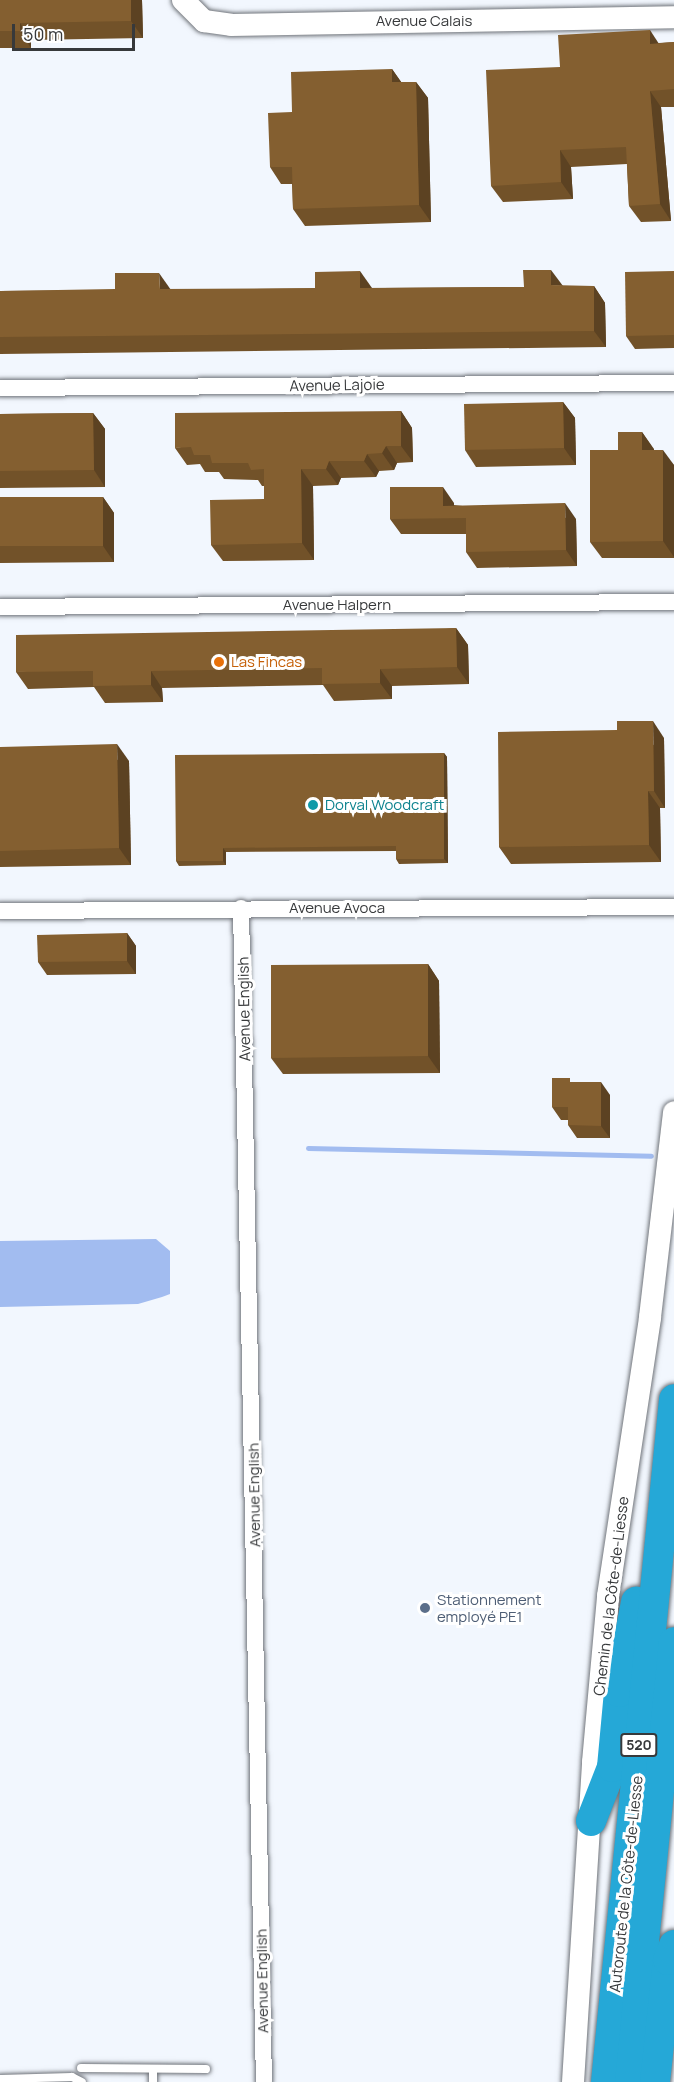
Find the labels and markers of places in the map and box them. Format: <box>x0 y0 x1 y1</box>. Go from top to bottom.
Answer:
place label: Las Fincas <box>231 653 302 671</box>
marker: Las Fincas <box>212 655 226 669</box>
place label: Dorval Woodcraft <box>325 796 444 814</box>
marker: Dorval Woodcraft <box>306 798 320 812</box>
place label: Stationnement employé PE1 <box>437 1590 541 1625</box>
marker: Stationnement employé PE1 <box>418 1601 432 1615</box>

